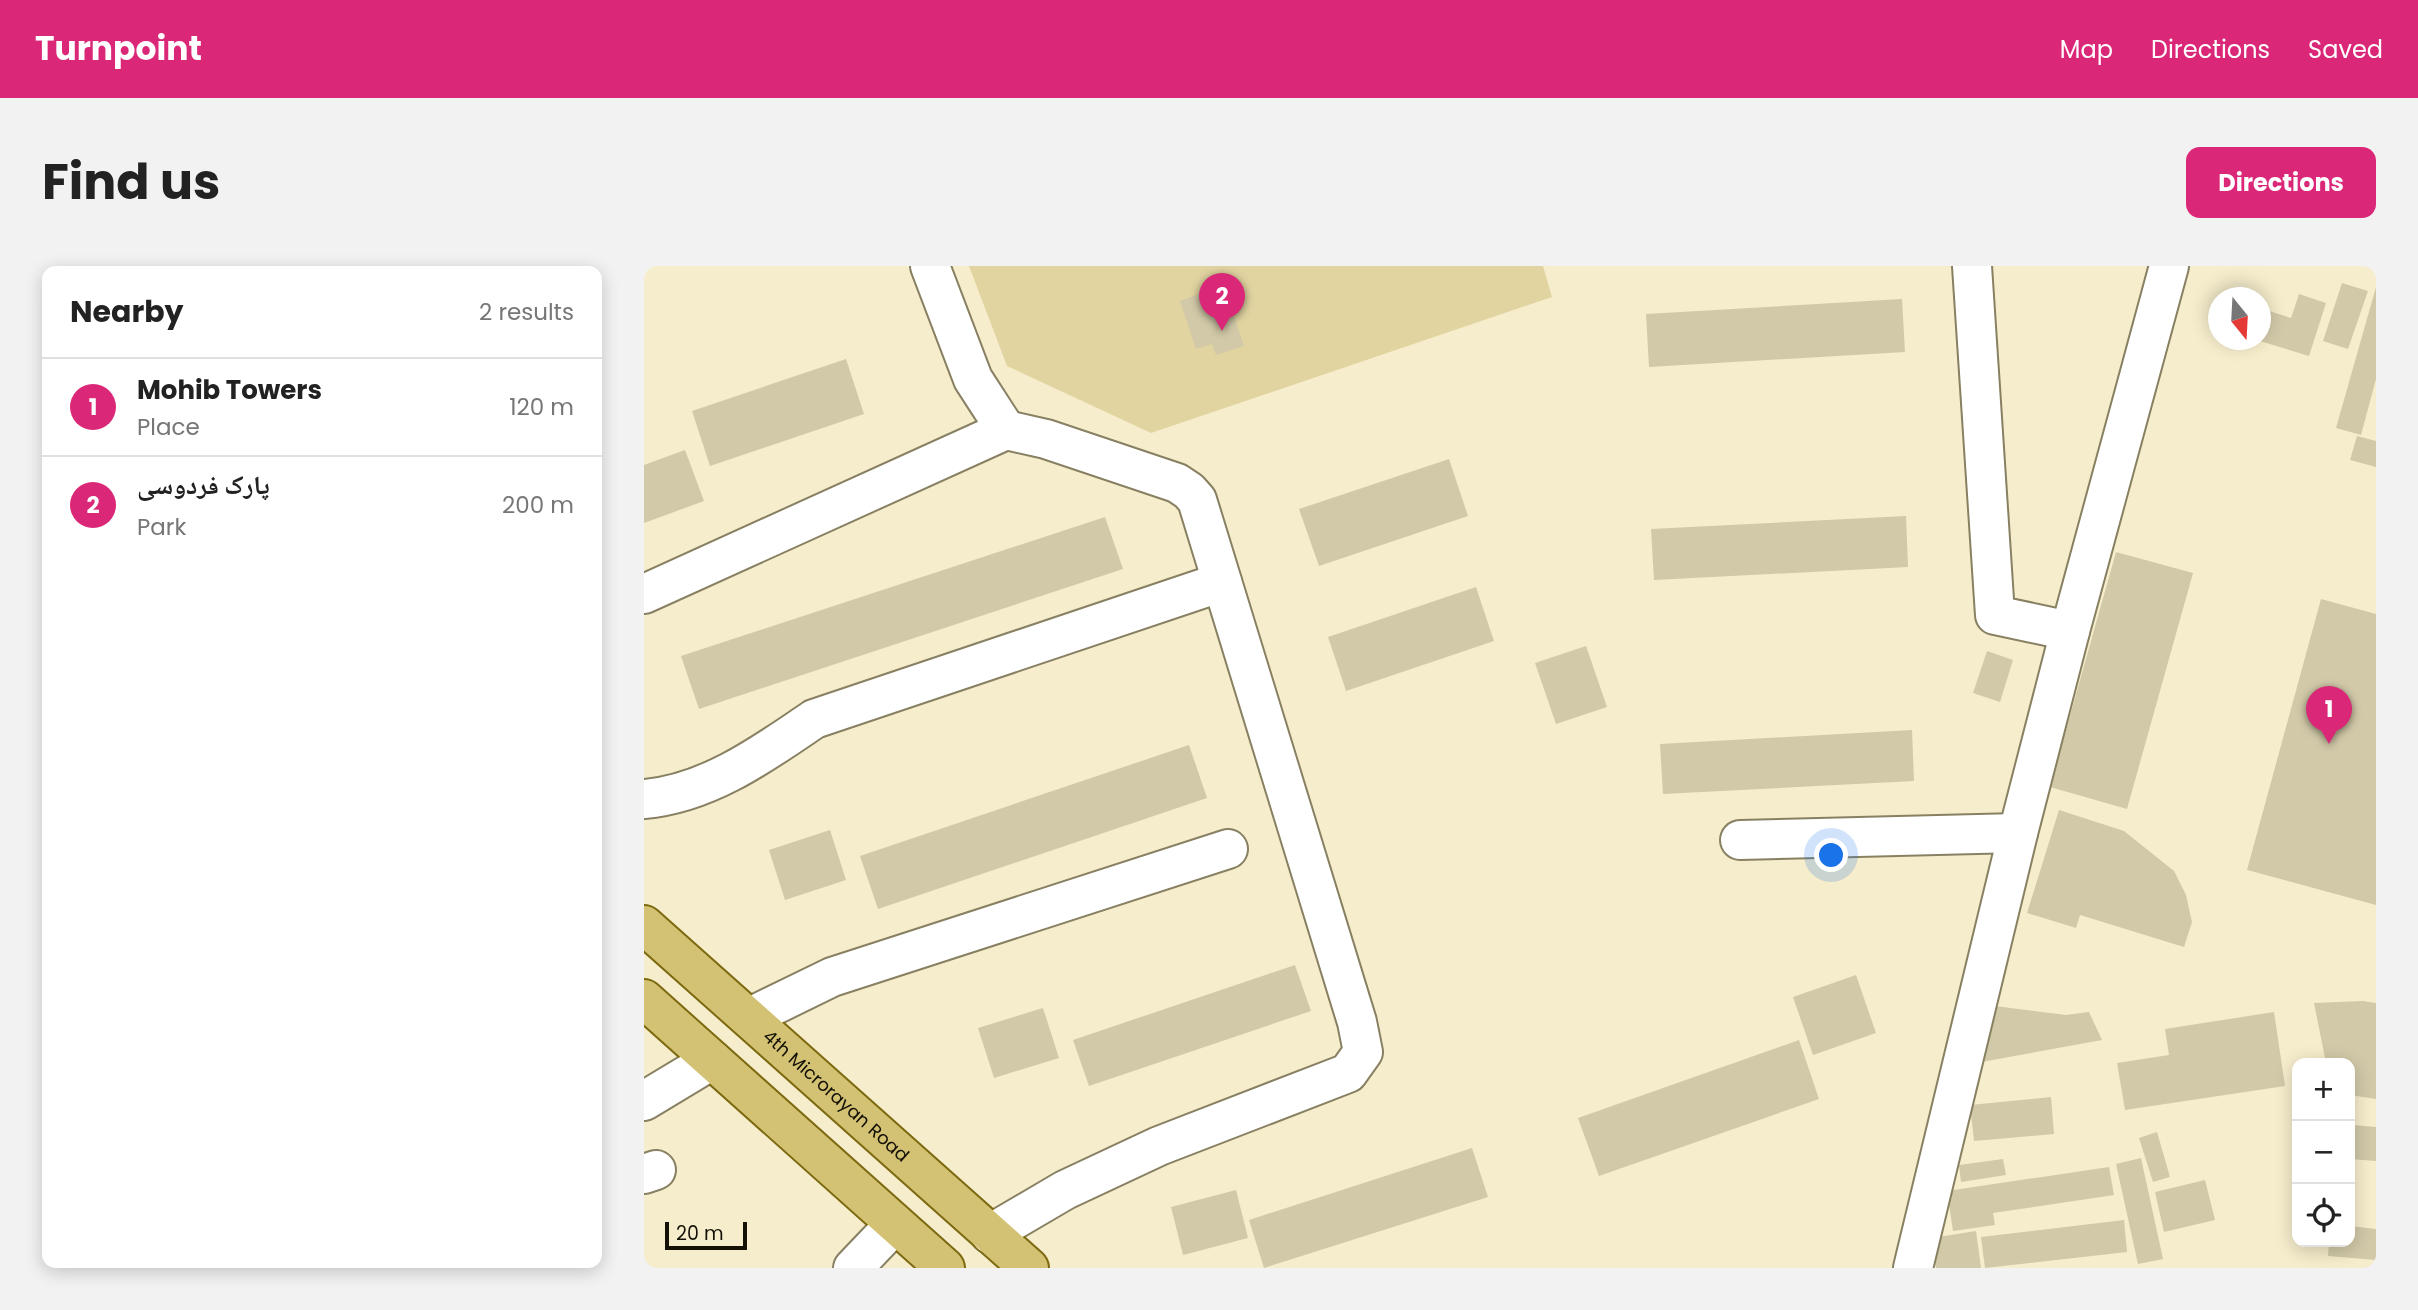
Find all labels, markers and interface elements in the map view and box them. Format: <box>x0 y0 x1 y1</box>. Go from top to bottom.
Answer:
text: Turnpoint <box>35 25 202 72</box>
text: Map <box>2060 33 2113 66</box>
text: Directions <box>2151 33 2270 66</box>
text: Saved <box>2308 33 2383 66</box>
button: Directions <box>2186 147 2376 218</box>
text: Find us <box>42 148 220 216</box>
pin: 2 <box>1199 273 1245 331</box>
north arrow <box>2208 287 2271 350</box>
text: Nearby <box>70 290 184 333</box>
text: 2 results <box>479 296 574 328</box>
text: Mohib Towers <box>137 372 322 408</box>
text: 1 <box>89 391 97 423</box>
text: 120 m <box>509 391 574 423</box>
text: Place <box>137 411 200 443</box>
text: پارک فردوسی <box>137 467 270 503</box>
text: 2 <box>86 489 100 521</box>
text: 200 m <box>502 489 574 521</box>
text: Park <box>137 511 186 543</box>
pin: 1 <box>2306 686 2352 744</box>
your location <box>1814 838 1848 872</box>
street label: 4th Microrayan Road <box>758 1024 915 1167</box>
map controls <box>2292 1058 2355 1247</box>
button: + <box>2292 1058 2355 1121</box>
button: − <box>2292 1121 2355 1184</box>
button: locate <box>2292 1184 2355 1247</box>
scale bar <box>665 1219 747 1251</box>
text: 20 m <box>676 1220 724 1247</box>

